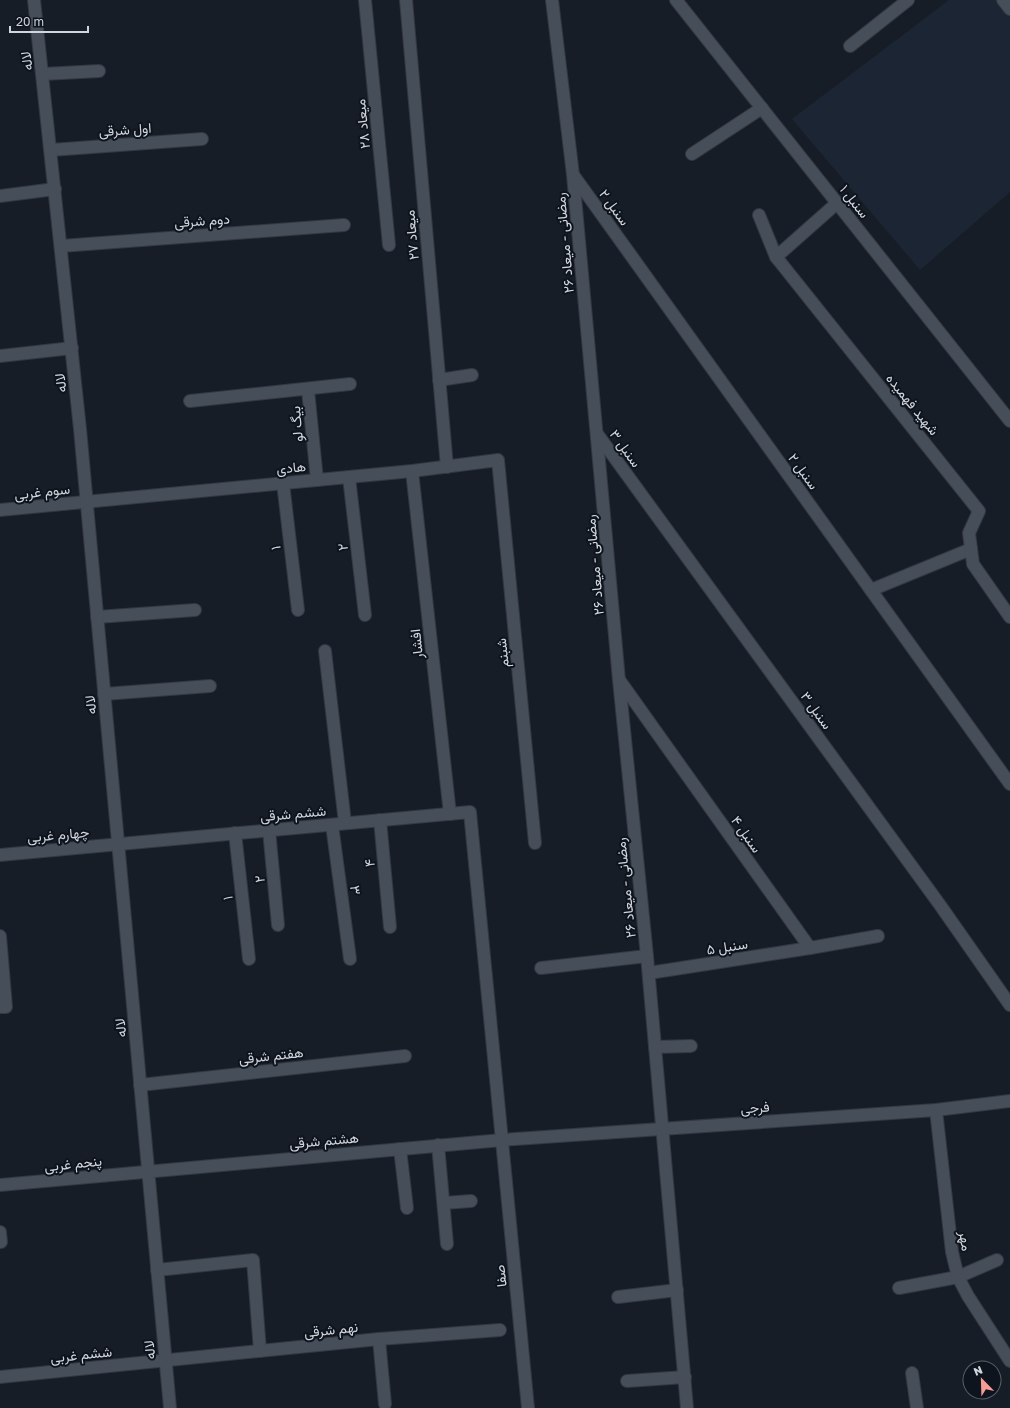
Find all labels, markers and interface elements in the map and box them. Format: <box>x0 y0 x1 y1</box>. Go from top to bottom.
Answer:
scale bar <box>10 8 88 34</box>
text: 20 m <box>16 14 44 29</box>
street label: لاله <box>16 50 36 72</box>
street label: میعاد ۲۸ <box>351 98 373 150</box>
street label: اول شرقی <box>98 119 152 141</box>
street label: سنبل ۱ <box>836 181 873 222</box>
street label: سنبل ۲ <box>595 185 634 229</box>
street label: رمضانی - میعاد ۲۶ <box>551 192 578 294</box>
street label: میعاد ۲۷ <box>400 209 422 261</box>
street label: دوم شرقی <box>174 210 231 231</box>
street label: شهید فهمیده <box>882 370 943 439</box>
street label: لاله <box>51 373 69 393</box>
street label: بیگ لو <box>286 405 307 443</box>
street label: سنبل ۳ <box>606 426 645 471</box>
street label: سنبل ۲ <box>784 449 823 493</box>
street label: هادی <box>275 457 307 478</box>
street label: سوم غربی <box>13 480 71 503</box>
street label: رمضانی - میعاد ۲۶ <box>581 514 608 616</box>
street label: ۲ <box>333 542 351 552</box>
street label: ۱ <box>266 545 284 551</box>
street label: افشار <box>406 628 427 661</box>
street label: شبنم <box>492 637 513 669</box>
street label: سنبل ۳ <box>797 688 836 733</box>
street label: لاله <box>81 695 99 715</box>
street label: ششم شرقی <box>259 802 327 825</box>
street label: سنبل ۴ <box>727 812 766 856</box>
street label: چهارم غربی <box>26 823 90 847</box>
street label: رمضانی - میعاد ۲۶ <box>611 837 640 939</box>
street label: ۴ <box>360 858 378 868</box>
street label: ۲ <box>250 875 268 883</box>
street label: ۳ <box>347 884 365 896</box>
street label: ۱ <box>218 895 236 901</box>
street label: سنبل ۵ <box>705 934 749 959</box>
street label: لاله <box>111 1018 129 1038</box>
street label: هفتم شرقی <box>238 1043 305 1068</box>
street label: فرجی <box>740 1098 770 1117</box>
street label: هشتم شرقی <box>288 1128 360 1153</box>
street label: پنجم غربی <box>43 1152 103 1176</box>
street label: مهر <box>955 1229 976 1252</box>
street label: صفا <box>490 1264 510 1288</box>
street label: نهم شرقی <box>303 1318 359 1341</box>
street label: لاله <box>140 1340 158 1360</box>
street label: ششم غربی <box>49 1342 113 1367</box>
north arrow <box>962 1360 1002 1400</box>
text: N <box>972 1363 984 1378</box>

